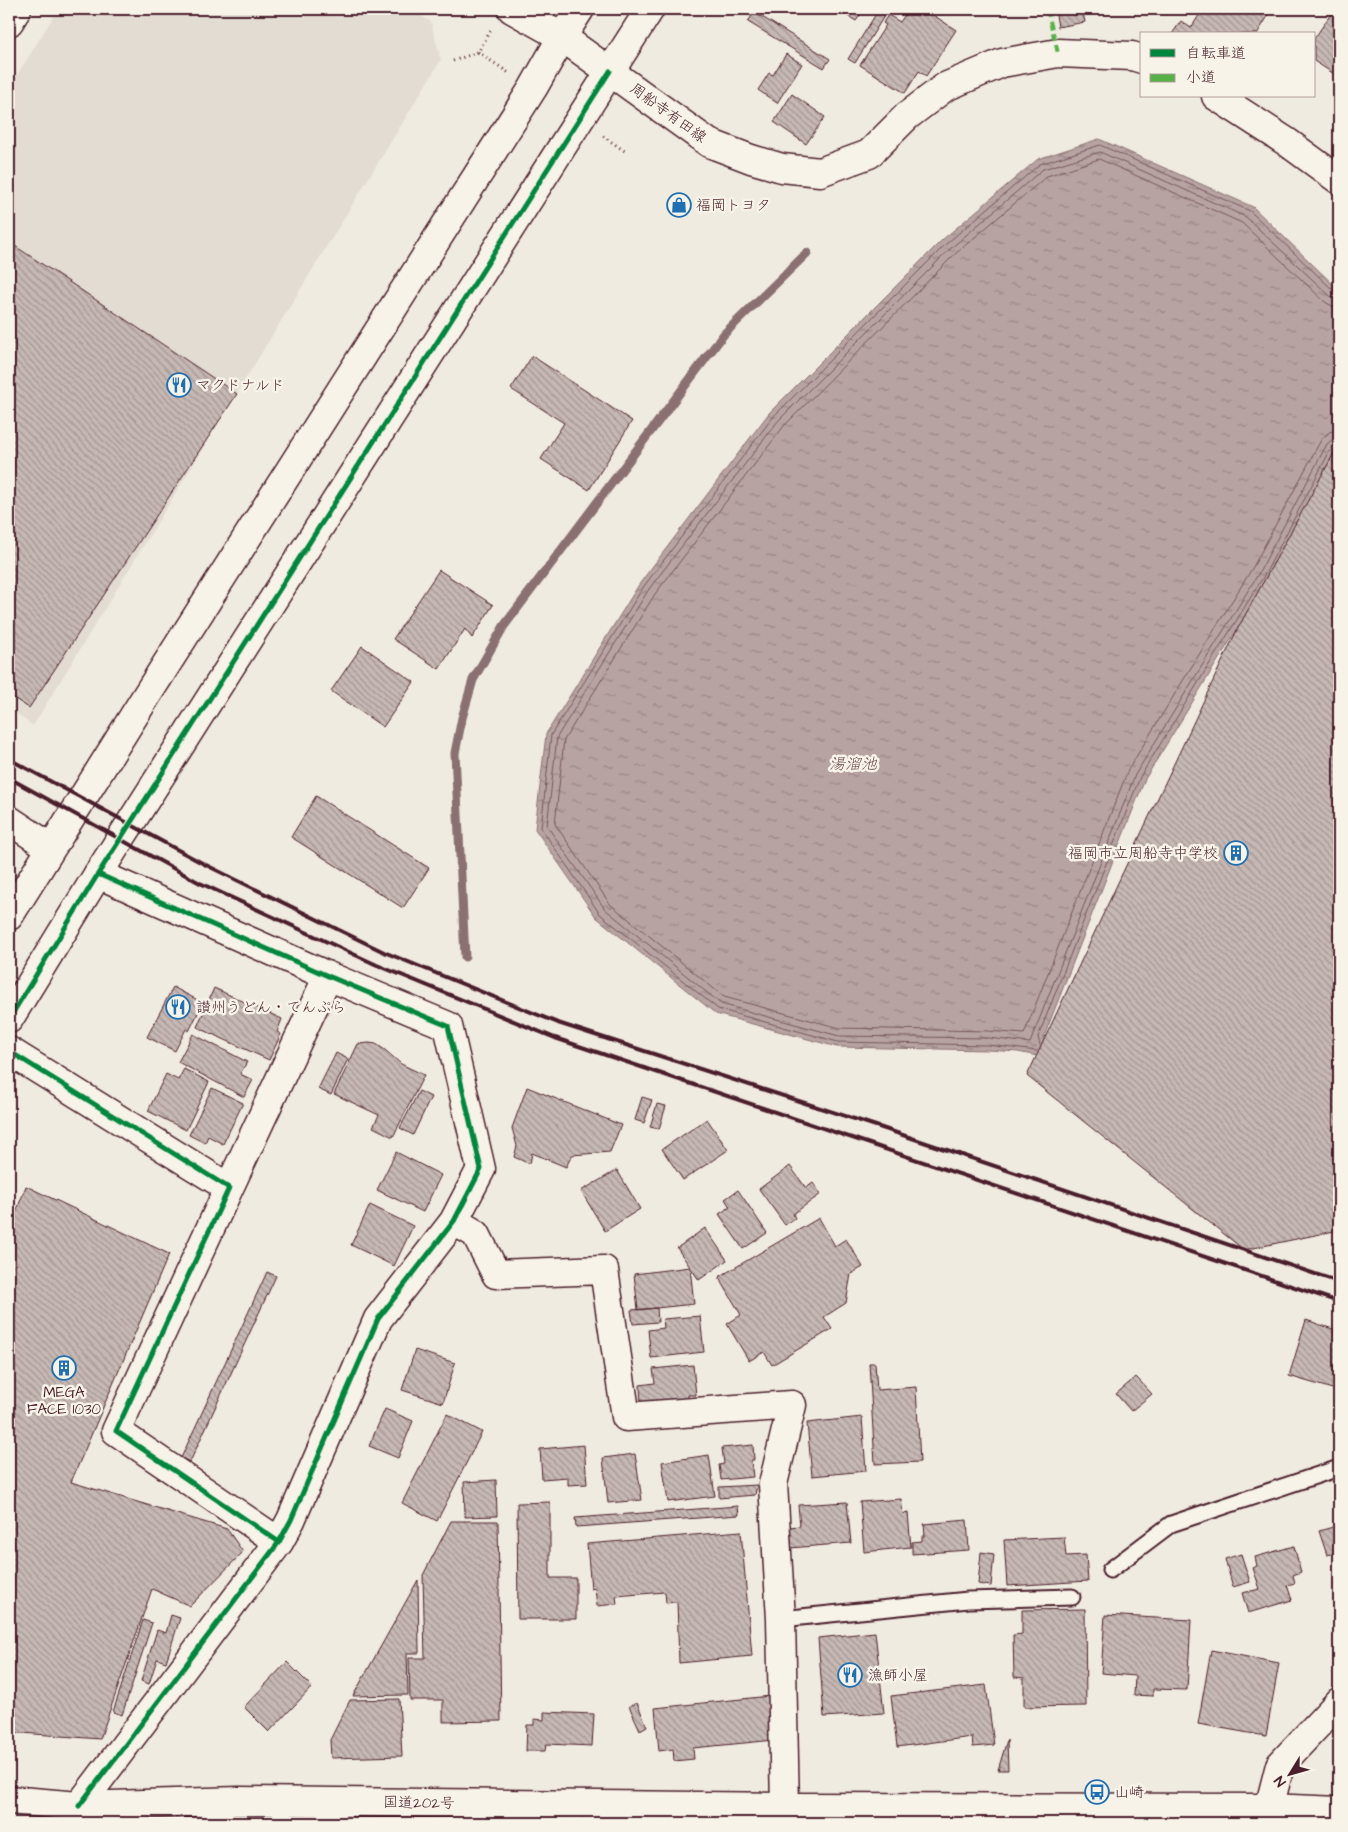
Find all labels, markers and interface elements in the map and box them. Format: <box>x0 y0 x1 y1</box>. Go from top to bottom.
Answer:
legend <box>1140 32 1316 98</box>
text: 自転車道 <box>1186 43 1246 64</box>
text: 小道 <box>1186 67 1216 88</box>
street label: 周船寺有田線 <box>625 78 711 148</box>
shop icon: 福岡トヨタ <box>666 192 692 218</box>
place label: 福岡トヨタ <box>696 195 771 216</box>
restaurant icon: マクドナルド <box>166 372 192 398</box>
place label: マクドナルド <box>196 375 285 396</box>
water label: 湯溜池 <box>829 753 878 775</box>
building icon: 福岡市立周船寺中学校 <box>1223 840 1249 866</box>
place label: 福岡市立周船寺中学校 <box>1068 843 1218 864</box>
restaurant icon: 讃州うどん・てんぷら <box>165 994 191 1020</box>
place label: 讃州うどん・てんぷら <box>196 997 346 1018</box>
building icon: MEGA FACE 1030 <box>51 1355 77 1381</box>
place label: MEGA FACE 1030 <box>27 1382 102 1420</box>
restaurant icon: 漁師小屋 <box>837 1662 863 1688</box>
place label: 漁師小屋 <box>868 1665 928 1686</box>
north arrow <box>1266 1750 1316 1800</box>
text: N <box>1270 1772 1291 1791</box>
bus stop icon: 山崎 <box>1084 1779 1110 1805</box>
place label: 山崎 <box>1114 1782 1144 1803</box>
street label: 国道202号 <box>383 1792 455 1814</box>

